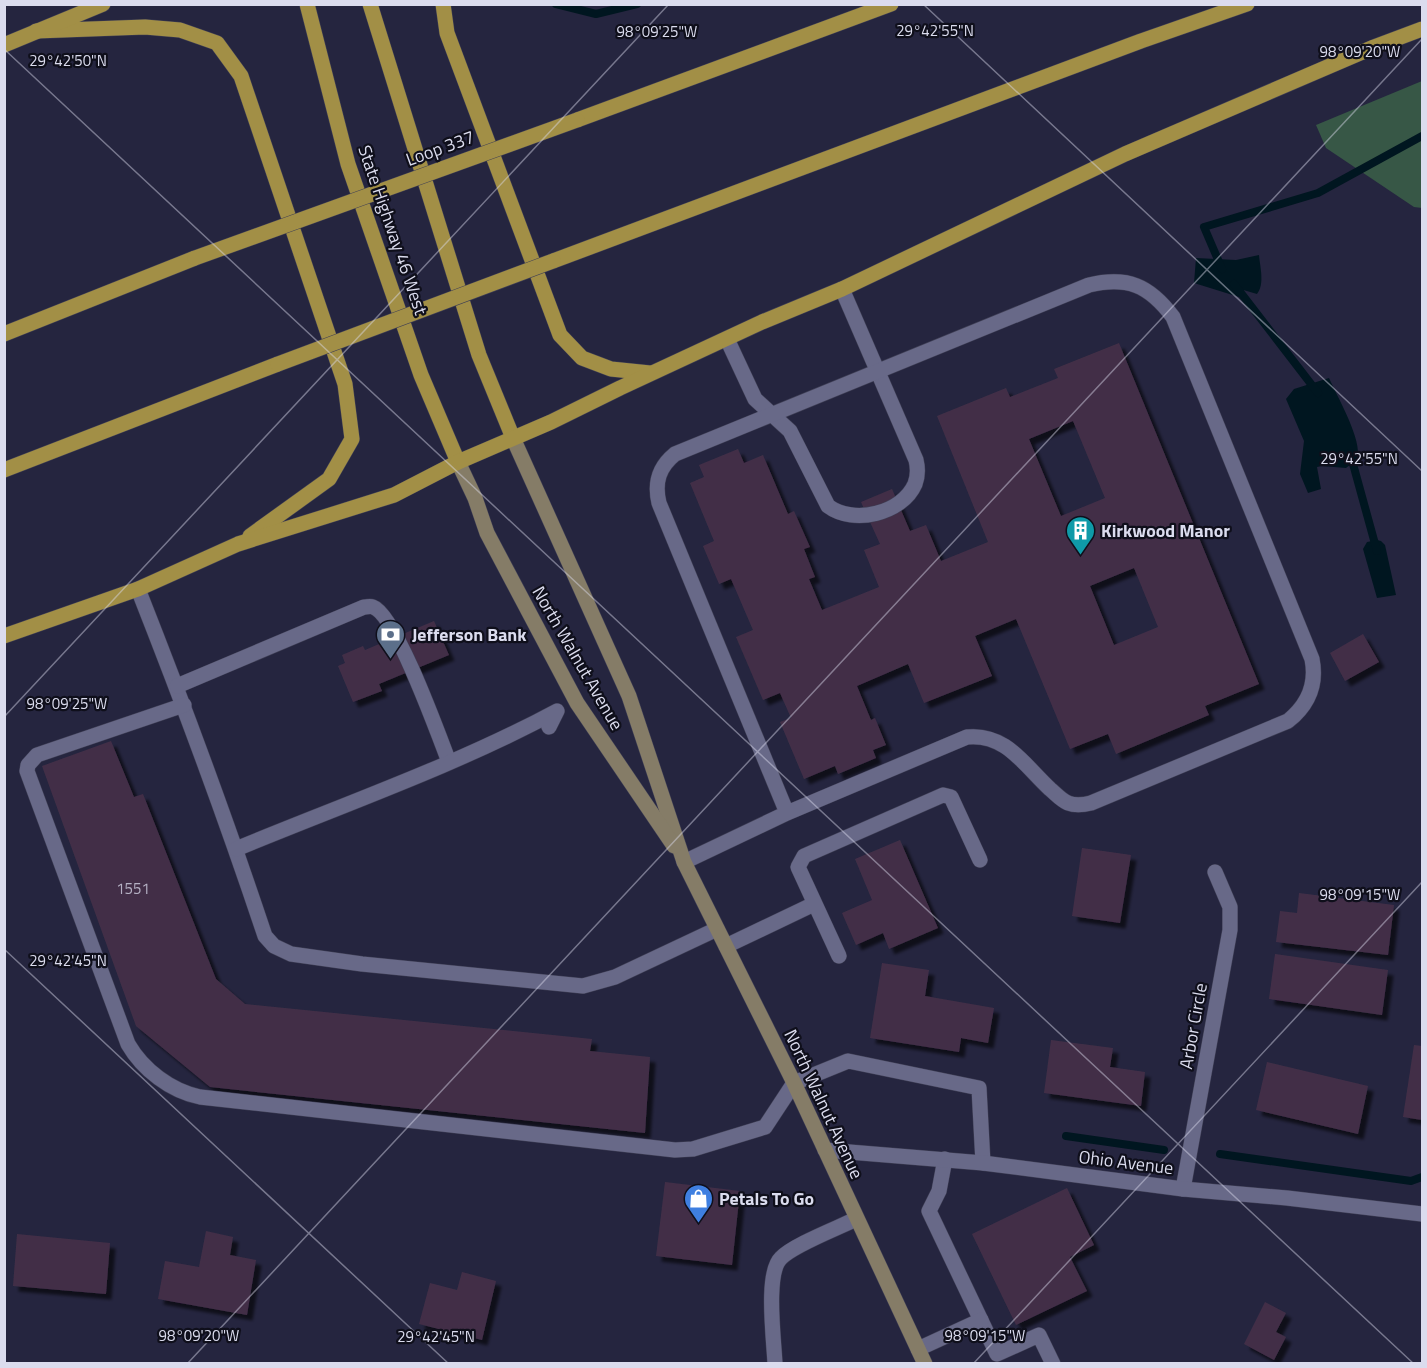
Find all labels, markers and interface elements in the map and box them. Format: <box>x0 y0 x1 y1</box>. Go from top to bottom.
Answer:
text: 29°42'55"N <box>896 19 974 42</box>
text: 98°09'25"W <box>617 20 697 43</box>
text: 98°09'20"W <box>1320 40 1400 63</box>
text: 29°42'50"N <box>29 49 107 72</box>
street label: Loop 337 <box>402 123 478 173</box>
street label: State Highway 46 West <box>351 141 435 319</box>
text: 29°42'55"N <box>1320 447 1398 470</box>
building icon: Kirkwood Manor <box>1064 514 1096 556</box>
place label: Kirkwood Manor <box>1101 517 1230 544</box>
street label: North Walnut Avenue <box>526 581 630 735</box>
bank icon: Jefferson Bank <box>375 618 407 660</box>
place label: Jefferson Bank <box>412 621 527 648</box>
text: 98°09'25"W <box>27 692 107 715</box>
house number: 1551 <box>116 877 150 900</box>
text: 98°09'15"W <box>1320 883 1400 906</box>
text: 29°42'45"N <box>29 949 107 972</box>
street label: Arbor Circle <box>1172 981 1214 1071</box>
street label: North Walnut Avenue <box>777 1025 871 1183</box>
street label: Ohio Avenue <box>1077 1143 1175 1181</box>
shop icon: Petals To Go <box>682 1182 714 1224</box>
place label: Petals To Go <box>719 1185 814 1212</box>
text: 98°09'20"W <box>159 1324 239 1347</box>
text: 98°09'15"W <box>945 1324 1025 1347</box>
text: 29°42'45"N <box>397 1325 475 1348</box>

